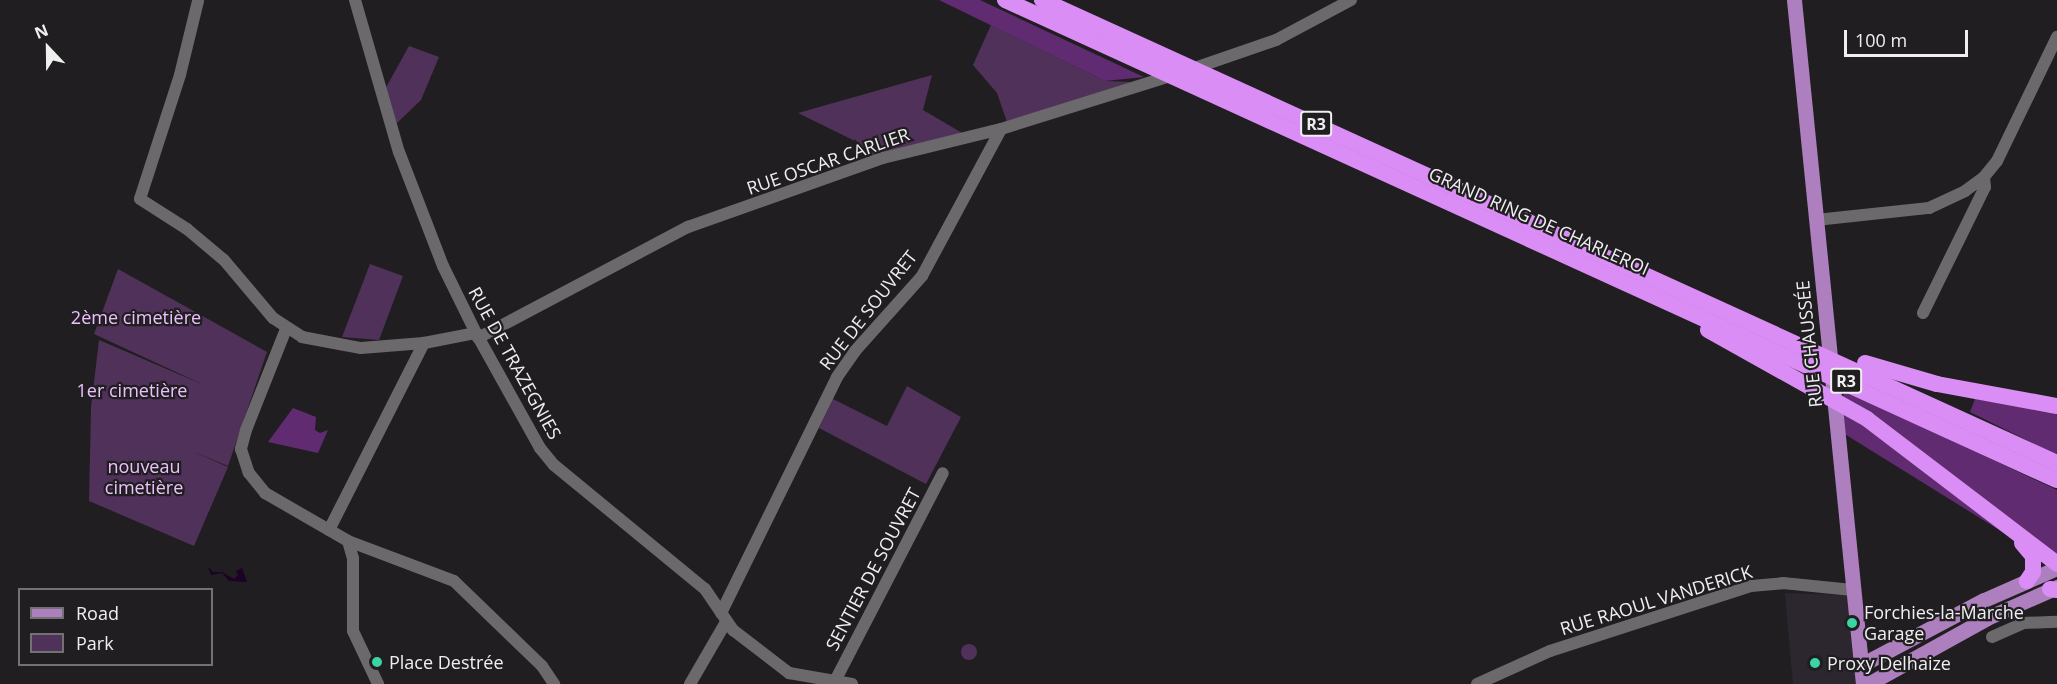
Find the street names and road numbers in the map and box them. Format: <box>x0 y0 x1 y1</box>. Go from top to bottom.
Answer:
road number: R3 <box>1300 111 1332 137</box>
street label: RUE OSCAR CARLIER <box>744 123 912 199</box>
street label: GRAND RING DE CHARLEROI <box>1426 163 1652 279</box>
street label: RUE DE SOUVRET <box>815 246 921 374</box>
street label: RUE CHAUSSÉE <box>1792 279 1826 409</box>
street label: RUE DE TRAZEGNIES <box>464 283 566 443</box>
road number: R3 <box>1830 368 1862 394</box>
street label: SENTIER DE SOUVRET <box>821 484 925 654</box>
street label: RUE RAOUL VANDERICK <box>1557 560 1755 640</box>

